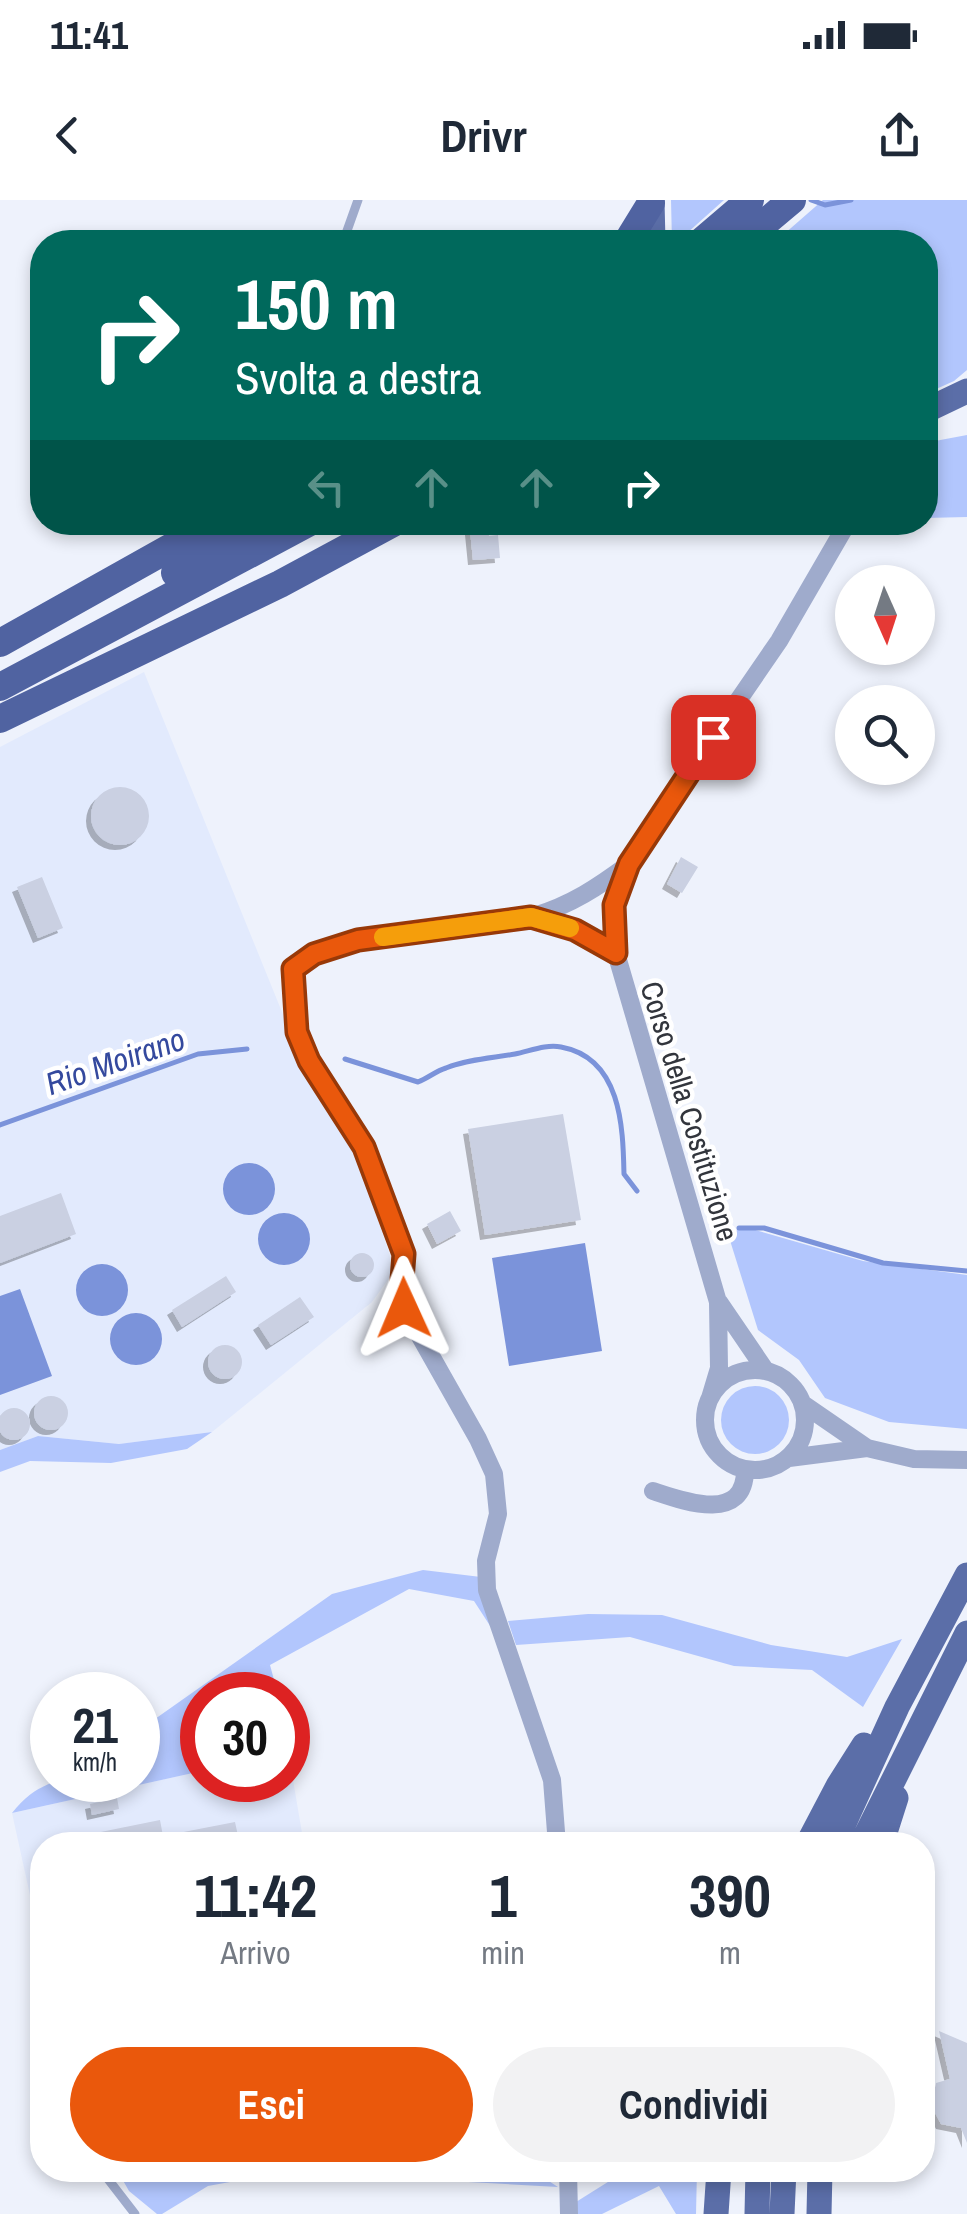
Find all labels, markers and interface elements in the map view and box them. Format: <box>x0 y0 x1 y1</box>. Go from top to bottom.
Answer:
text: 11:41 <box>50 10 128 61</box>
text: Drivr <box>440 105 527 166</box>
icon: back <box>40 108 95 163</box>
icon: share <box>872 108 927 163</box>
text: 150 m <box>235 257 398 351</box>
icon: right <box>70 270 200 400</box>
text: Svolta a destra <box>235 347 481 408</box>
icon: left <box>299 460 354 515</box>
icon: ahead <box>404 460 459 515</box>
icon: ahead <box>509 460 564 515</box>
icon: right <box>614 460 669 515</box>
north arrow <box>835 565 935 665</box>
map controls <box>835 565 935 785</box>
button: search <box>835 685 935 785</box>
pin <box>671 695 756 780</box>
icon: arrive <box>686 710 741 765</box>
street label: Corso della Costituzione <box>631 976 749 1246</box>
water label: Rio Moirano <box>40 1017 190 1105</box>
position arrow <box>352 1256 456 1360</box>
speed limit sign: 30 <box>180 1672 310 1802</box>
text: 21 <box>72 1691 118 1759</box>
text: km/h <box>73 1745 117 1779</box>
text: 11:42 <box>194 1855 317 1936</box>
text: 1 <box>489 1855 517 1936</box>
text: 390 <box>689 1855 771 1936</box>
text: Arrivo <box>221 1931 291 1974</box>
text: min <box>481 1931 525 1974</box>
text: m <box>719 1931 741 1974</box>
button: Esci <box>70 2047 473 2162</box>
button: Condividi <box>493 2047 895 2162</box>

